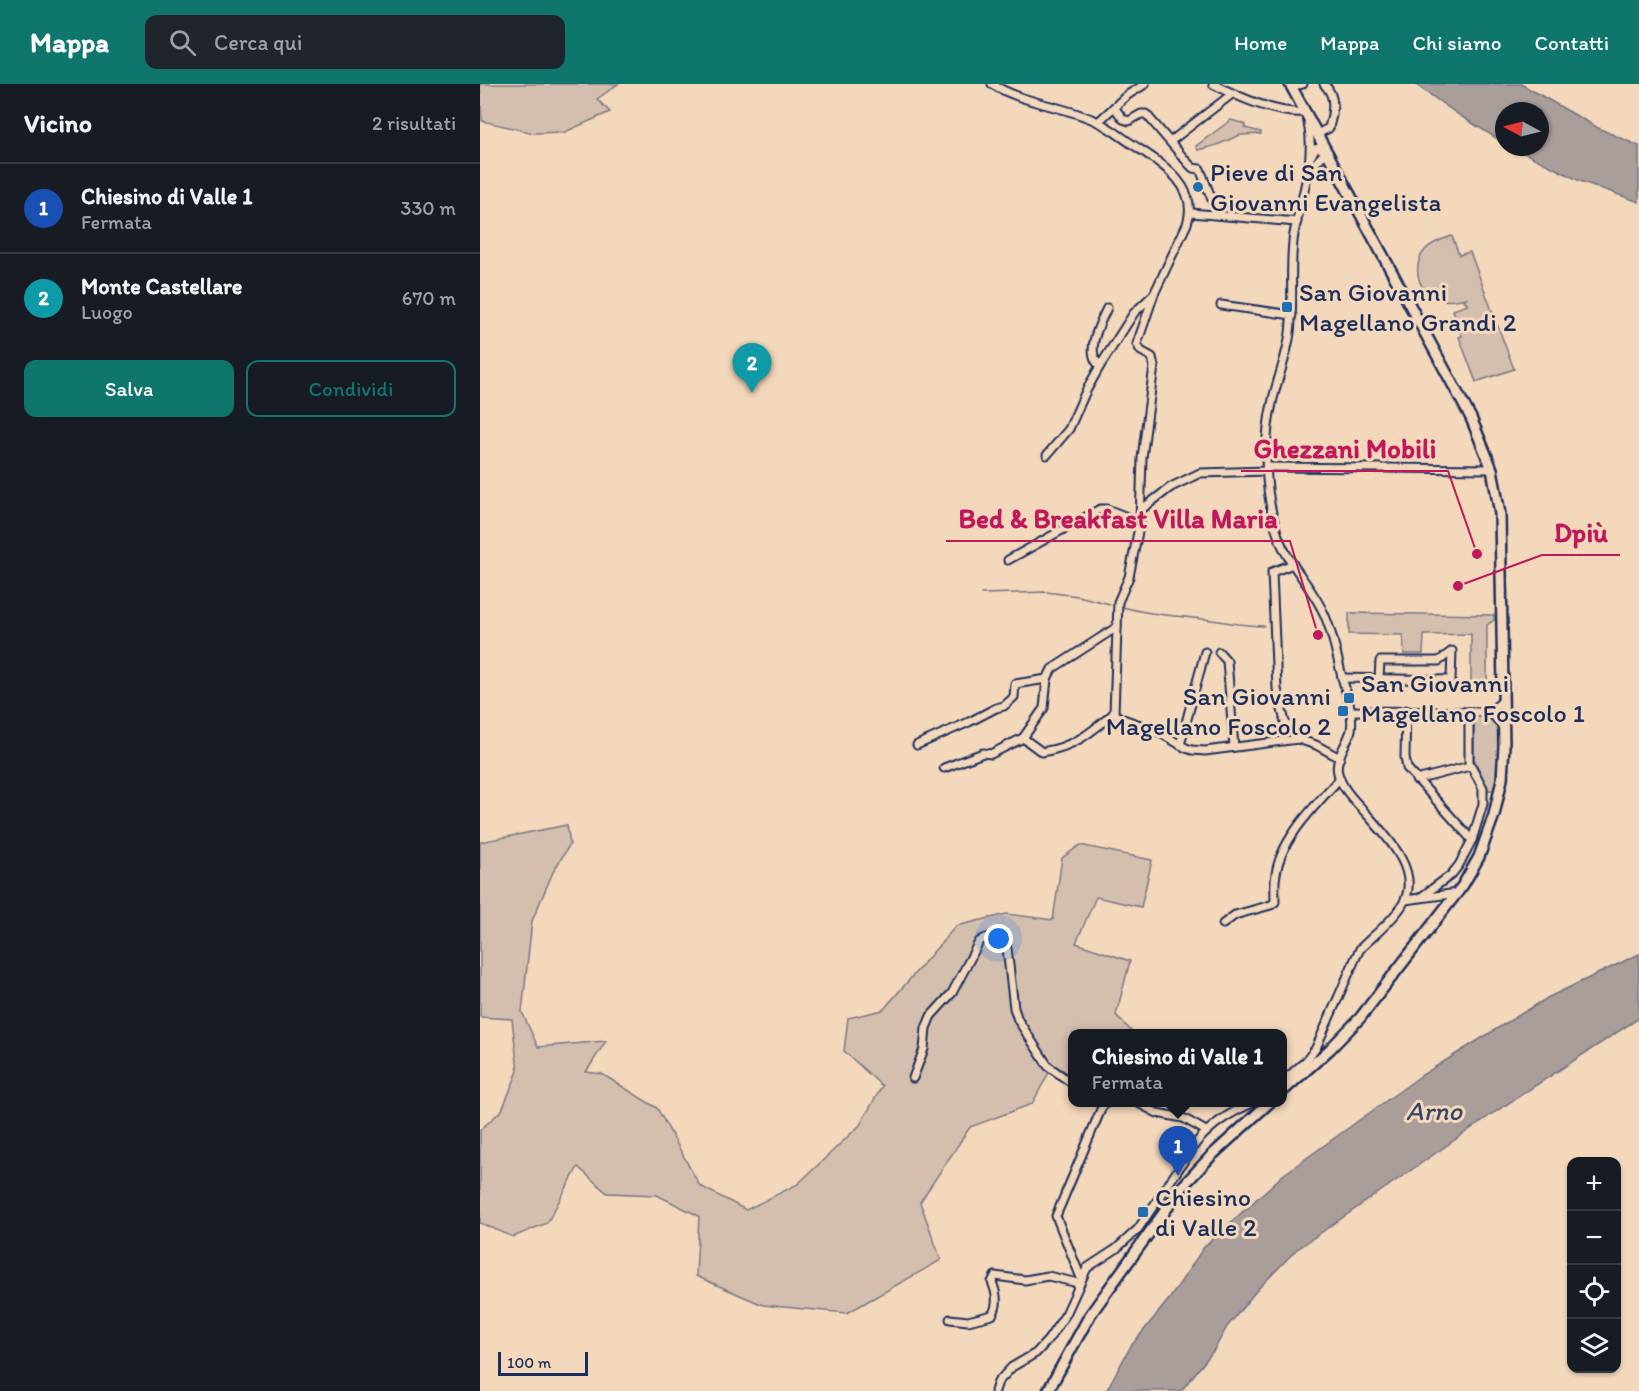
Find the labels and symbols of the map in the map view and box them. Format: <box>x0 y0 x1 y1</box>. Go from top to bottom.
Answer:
north arrow <box>1495 102 1549 156</box>
place label: Pieve di San Giovanni Evangelista <box>1210 156 1441 218</box>
marker: Pieve di San Giovanni Evangelista <box>1191 180 1205 194</box>
place label: San Giovanni Magellano Grandi 2 <box>1299 276 1517 338</box>
marker: San Giovanni Magellano Grandi 2 <box>1280 300 1294 314</box>
pin: 2 <box>732 344 772 393</box>
callout: Ghezzani Mobili <box>1241 426 1448 471</box>
text: Ghezzani Mobili <box>1254 432 1436 465</box>
callout: Bed & Breakfast Villa Maria <box>946 496 1290 541</box>
text: Bed & Breakfast Villa Maria <box>959 502 1278 535</box>
callout: Dpiù <box>1542 510 1620 555</box>
text: Dpiù <box>1554 516 1608 549</box>
place label: San Giovanni Magellano Foscolo 1 <box>1361 667 1585 729</box>
place label: San Giovanni Magellano Foscolo 2 <box>1106 680 1331 742</box>
marker: San Giovanni Magellano Foscolo 1 <box>1342 691 1356 705</box>
marker: San Giovanni Magellano Foscolo 2 <box>1336 704 1350 718</box>
your location <box>984 924 1013 953</box>
water label: Arno <box>1406 1094 1463 1127</box>
pin: 1 <box>1158 1126 1198 1176</box>
place label: Chiesino di Valle 2 <box>1155 1181 1257 1243</box>
marker: Chiesino di Valle 2 <box>1136 1205 1150 1219</box>
scale bar <box>498 1349 588 1376</box>

